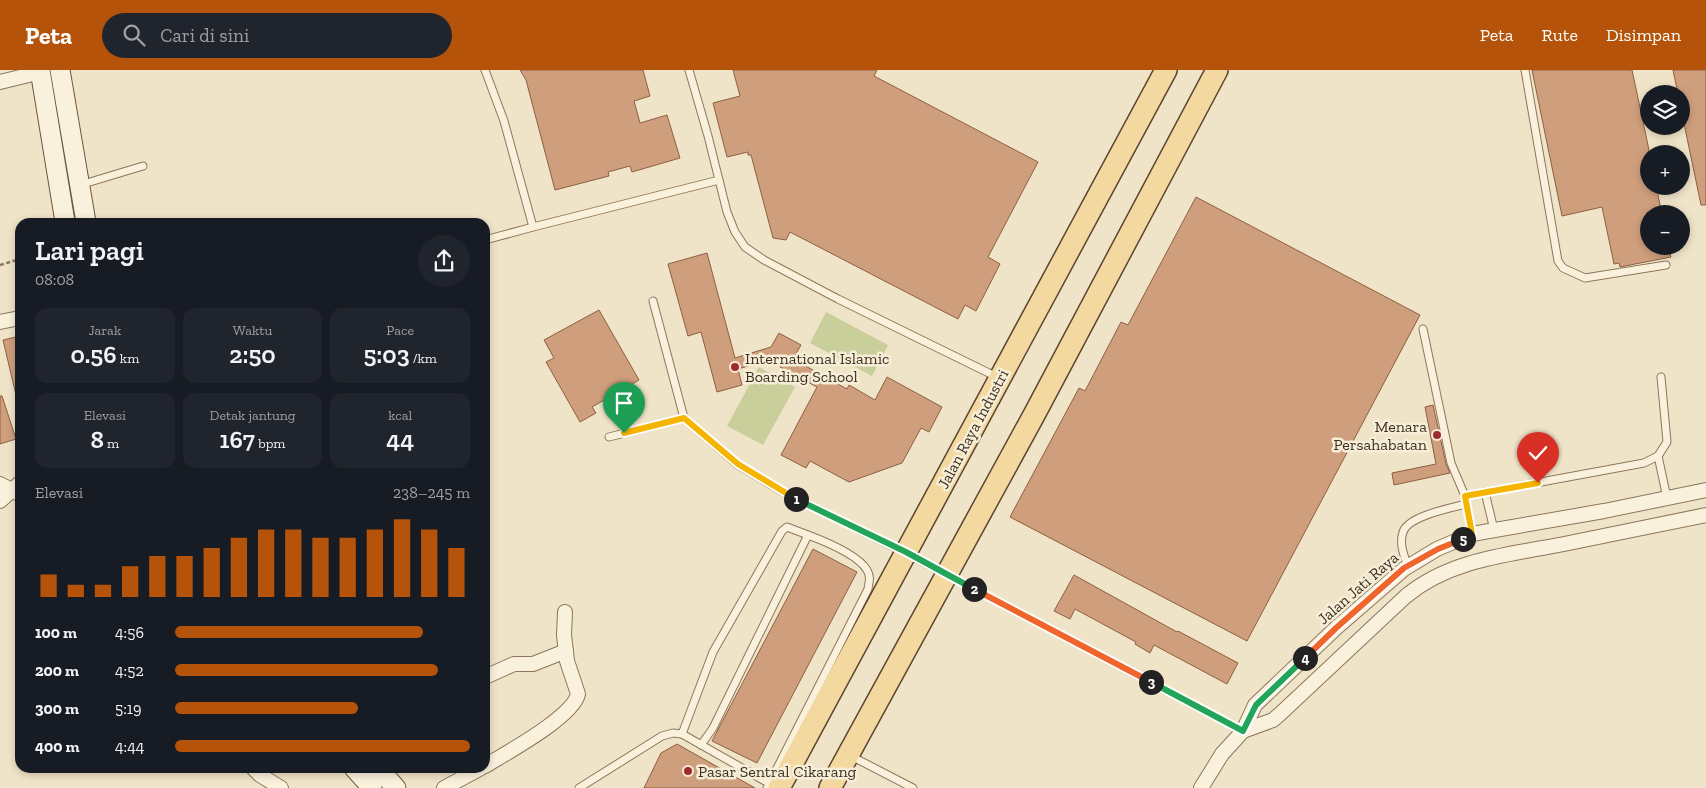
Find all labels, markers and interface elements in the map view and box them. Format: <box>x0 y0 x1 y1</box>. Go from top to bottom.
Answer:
search box <box>102 13 452 58</box>
text: Peta <box>25 21 72 50</box>
icon: search <box>120 21 148 49</box>
text: Cari di sini <box>160 24 249 47</box>
text: Peta <box>1480 24 1514 46</box>
text: Rute <box>1542 24 1578 46</box>
text: Disimpan <box>1606 24 1681 46</box>
map controls <box>1640 85 1690 255</box>
button: layers <box>1640 85 1690 135</box>
button: + <box>1640 145 1690 195</box>
button: − <box>1640 205 1690 255</box>
text: Lari pagi <box>35 234 144 267</box>
button: share <box>418 235 470 287</box>
text: 08:08 <box>35 270 74 289</box>
text: Jarak <box>88 322 121 339</box>
text: Waktu <box>233 322 272 339</box>
text: Pace <box>386 322 414 339</box>
text: 0.56 <box>70 339 117 369</box>
text: 2:50 <box>229 339 276 369</box>
text: 5:03 <box>363 339 410 369</box>
place label: International Islamic Boarding School <box>745 349 890 386</box>
text: km <box>117 350 139 367</box>
text: /km <box>410 350 437 367</box>
marker: International Islamic Boarding School <box>729 361 741 373</box>
street label: Jalan Raya Industri <box>934 366 1013 492</box>
pin <box>603 382 645 433</box>
icon: arrive <box>610 389 638 417</box>
text: Elevasi <box>84 407 126 424</box>
text: Detak jantung <box>210 407 295 424</box>
text: kcal <box>388 407 412 424</box>
place label: Menara Persahabatan <box>1333 417 1428 454</box>
text: 8 <box>90 424 104 454</box>
text: 167 <box>220 424 255 454</box>
text: 44 <box>386 424 414 454</box>
marker: Menara Persahabatan <box>1431 429 1443 441</box>
pin <box>1517 432 1559 483</box>
text: m <box>104 435 119 452</box>
text: bpm <box>255 435 285 452</box>
icon: check <box>1524 439 1552 467</box>
text: Elevasi <box>35 483 83 502</box>
text: 238–245 m <box>393 483 470 502</box>
pin: 1 <box>784 486 808 512</box>
text: 1 <box>794 491 799 508</box>
pin: 5 <box>1450 526 1476 552</box>
text: 5 <box>1460 531 1467 548</box>
street label: Jalan Jati Raya <box>1314 548 1403 628</box>
pin: 2 <box>962 576 986 602</box>
text: 2 <box>971 581 978 598</box>
text: 100 m <box>35 623 77 642</box>
text: 4:56 <box>115 623 144 642</box>
pin: 4 <box>1292 646 1318 670</box>
text: 4 <box>1302 650 1309 667</box>
text: 200 m <box>35 661 79 680</box>
text: 4:52 <box>115 661 144 680</box>
pin: 3 <box>1138 670 1164 694</box>
text: 3 <box>1148 674 1155 691</box>
text: 300 m <box>35 699 79 718</box>
text: 5:19 <box>115 699 141 718</box>
text: 400 m <box>35 737 80 756</box>
text: 4:44 <box>115 737 144 756</box>
place label: Pasar Sentral Cikarang <box>698 762 857 781</box>
marker: Pasar Sentral Cikarang <box>682 765 694 777</box>

